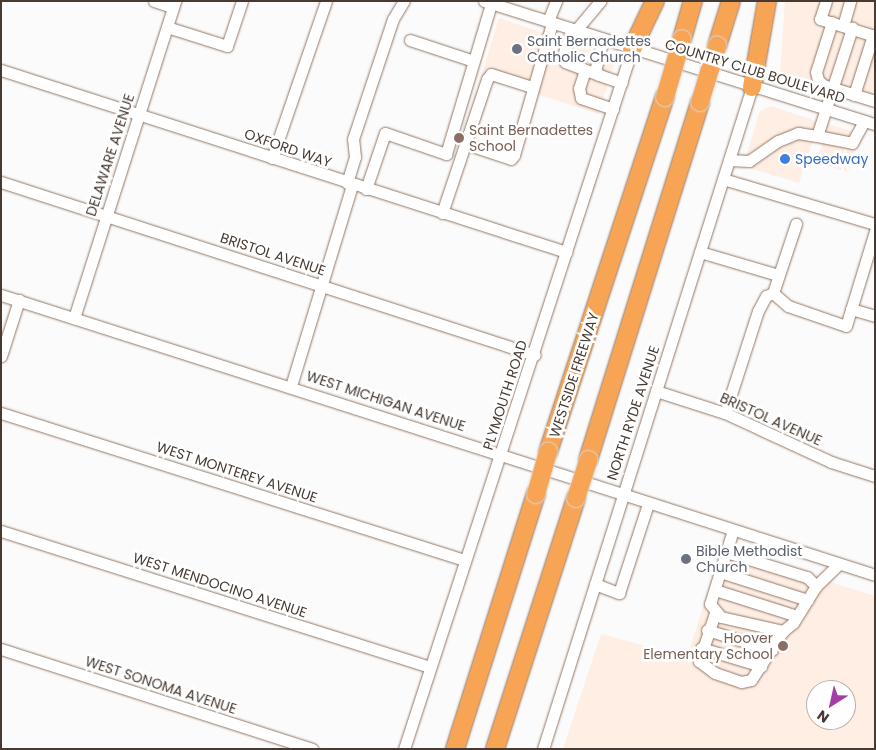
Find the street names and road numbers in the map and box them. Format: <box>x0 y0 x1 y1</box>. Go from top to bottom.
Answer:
street label: COUNTRY CLUB BOULEVARD <box>663 36 847 106</box>
street label: DELAWARE AVENUE <box>82 92 138 218</box>
street label: OXFORD WAY <box>242 125 334 171</box>
street label: BRISTOL AVENUE <box>218 229 328 279</box>
street label: WESTSIDE FREEWAY <box>546 310 602 440</box>
street label: PLYMOUTH ROAD <box>479 338 531 452</box>
street label: NORTH RYDE AVENUE <box>603 344 663 482</box>
street label: WEST MICHIGAN AVENUE <box>304 367 468 435</box>
street label: BRISTOL AVENUE <box>717 389 825 449</box>
street label: WEST MONTEREY AVENUE <box>154 438 320 506</box>
street label: WEST MENDOCINO AVENUE <box>131 549 309 621</box>
street label: WEST SONOMA AVENUE <box>83 653 239 717</box>

